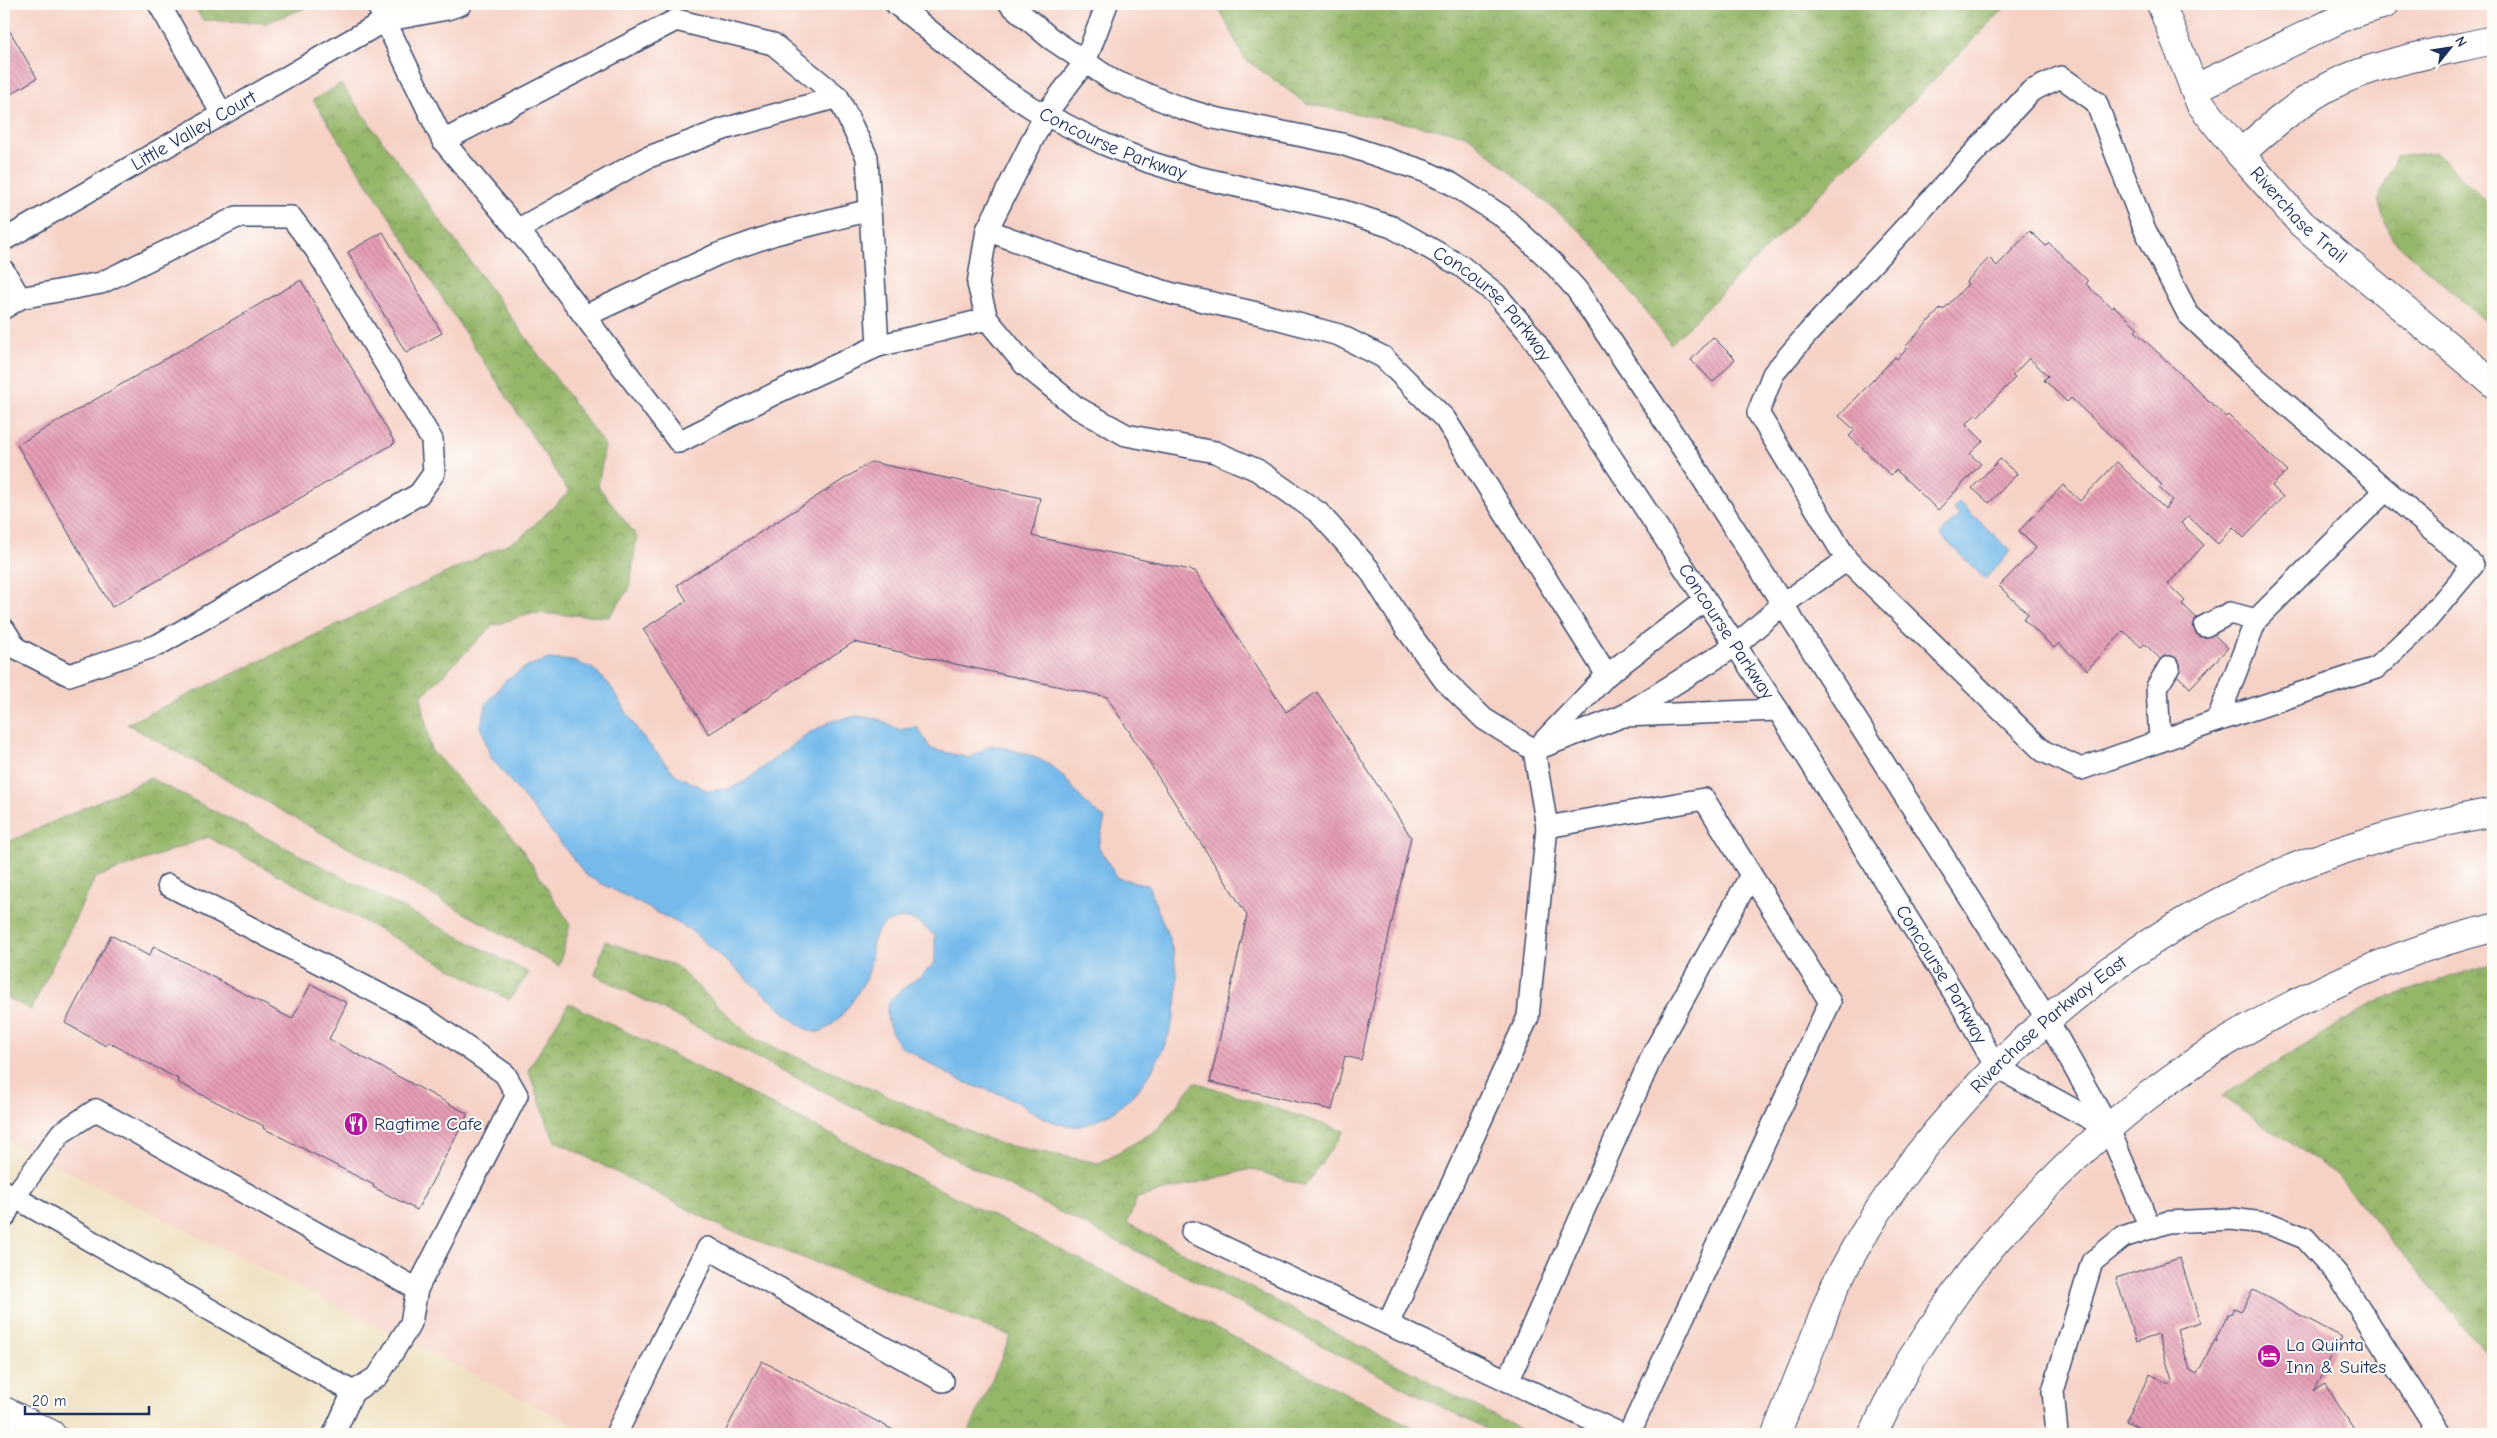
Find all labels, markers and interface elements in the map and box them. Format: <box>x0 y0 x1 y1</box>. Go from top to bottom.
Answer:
north arrow <box>2424 22 2474 72</box>
text: N <box>2451 34 2470 50</box>
street label: Little Valley Court <box>127 86 261 175</box>
street label: Concourse Parkway <box>1036 102 1190 184</box>
street label: Riverchase Trail <box>2246 162 2352 268</box>
street label: Concourse Parkway <box>1429 241 1556 366</box>
street label: Concourse Parkway <box>1673 559 1779 704</box>
street label: Concourse Parkway <box>1891 901 1992 1048</box>
street label: Riverchase Parkway East <box>1966 951 2131 1098</box>
restaurant icon: Ragtime Cafe <box>343 1111 369 1137</box>
place label: Ragtime Cafe <box>374 1113 482 1135</box>
place label: La Quinta Inn & Suites <box>2286 1334 2386 1378</box>
hotel icon: La Quinta Inn & Suites <box>2256 1343 2282 1369</box>
scale bar <box>25 1383 149 1415</box>
text: 20 m <box>32 1392 66 1410</box>

